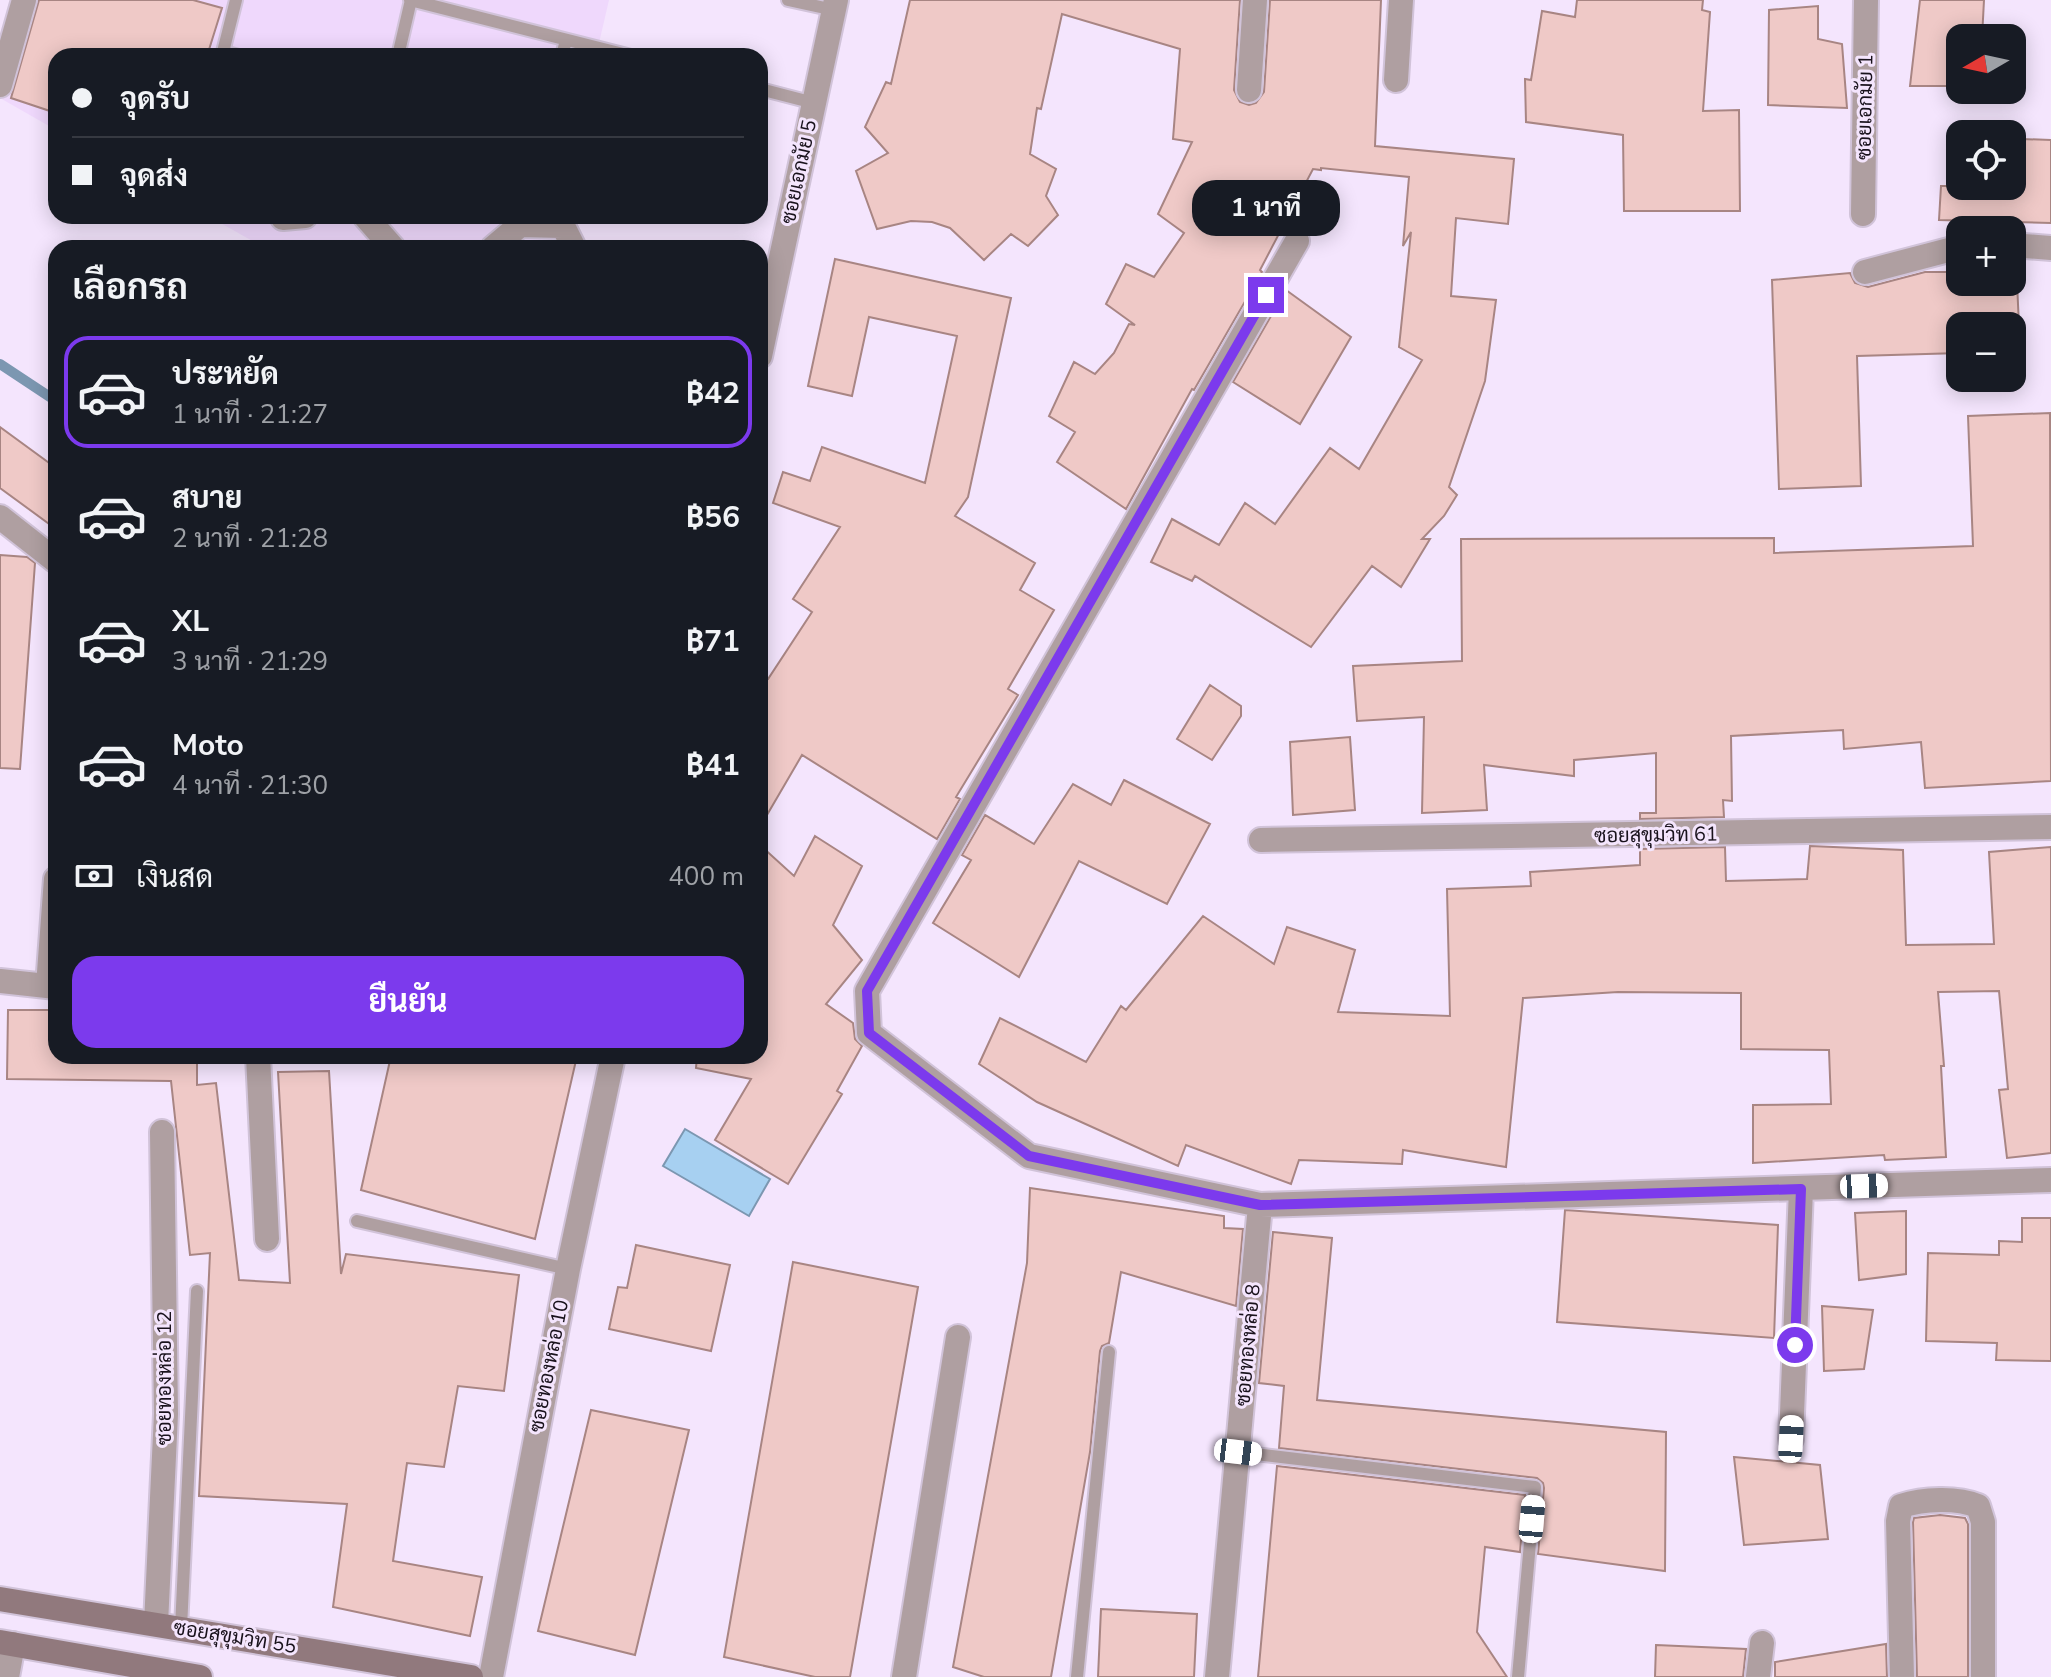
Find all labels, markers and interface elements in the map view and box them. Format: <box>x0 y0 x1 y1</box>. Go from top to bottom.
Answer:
north arrow <box>1946 24 2026 104</box>
map controls <box>1946 24 2026 392</box>
street label: ซอยเอกมัย 1 <box>1851 54 1879 160</box>
text: จุดรับ <box>120 79 190 120</box>
street label: ซอยเอกมัย 5 <box>775 117 823 227</box>
button: locate <box>1946 120 2026 200</box>
text: จุดส่ง <box>120 156 188 197</box>
callout: 1 นาที <box>1192 179 1340 235</box>
text: 1 นาที <box>1231 190 1301 225</box>
button: + <box>1946 216 2026 296</box>
text: เลือกรถ <box>72 263 188 312</box>
route end <box>1248 277 1284 313</box>
button: − <box>1946 312 2026 392</box>
text: ประหยัด <box>172 354 279 395</box>
icon: car <box>76 356 148 428</box>
text: ฿42 <box>686 373 740 414</box>
text: 1 นาที · 21:27 <box>172 397 328 432</box>
text: สบาย <box>172 478 242 519</box>
icon: car <box>76 480 148 552</box>
text: ฿56 <box>686 497 740 538</box>
text: 2 นาที · 21:28 <box>172 521 328 556</box>
text: XL <box>172 601 209 642</box>
icon: car <box>76 604 148 676</box>
text: ฿71 <box>686 621 740 662</box>
text: 3 นาที · 21:29 <box>172 644 328 679</box>
text: Moto <box>172 725 244 766</box>
icon: car <box>76 728 148 800</box>
text: ฿41 <box>686 745 740 786</box>
text: 4 นาที · 21:30 <box>172 768 328 803</box>
street label: ซอยสุขุมวิท 61 <box>1594 820 1718 850</box>
icon: cash <box>72 854 116 898</box>
text: เงินสด <box>136 857 213 898</box>
text: 400 m <box>668 859 744 894</box>
button: ยืนยัน <box>72 956 744 1048</box>
car <box>1840 1173 1888 1199</box>
street label: ซอยทองหล่อ 8 <box>1229 1283 1267 1407</box>
street label: ซอยทองหล่อ 10 <box>523 1297 575 1435</box>
street label: ซอยทองหล่อ 12 <box>151 1311 178 1445</box>
route start <box>1777 1327 1813 1363</box>
car <box>1778 1414 1804 1464</box>
car <box>1213 1437 1263 1467</box>
car <box>1518 1494 1546 1544</box>
street label: ซอยสุขุมวิท 55 <box>172 1614 298 1660</box>

